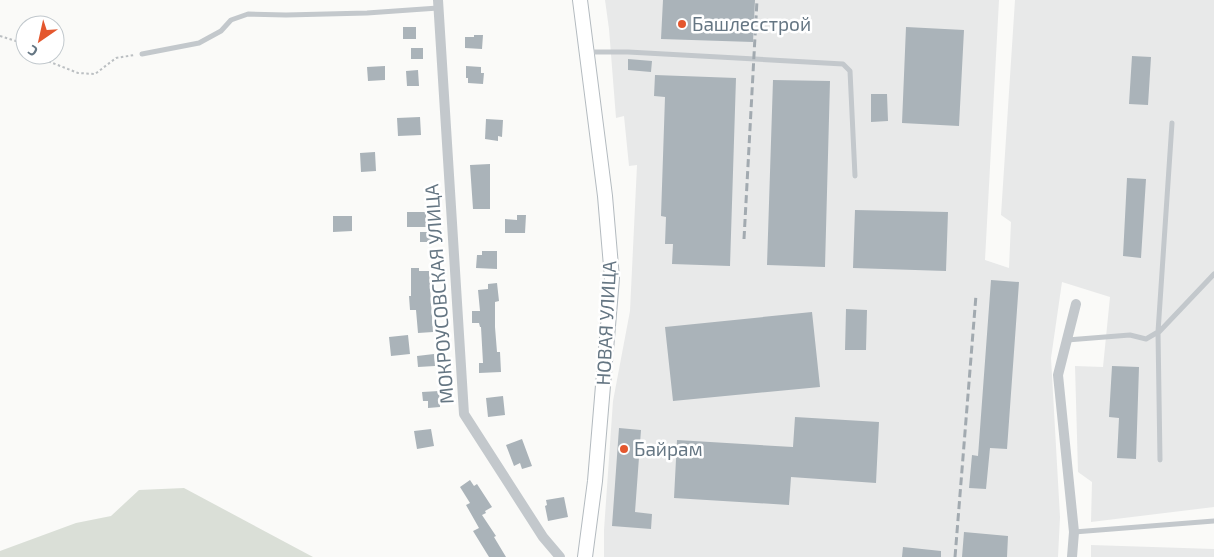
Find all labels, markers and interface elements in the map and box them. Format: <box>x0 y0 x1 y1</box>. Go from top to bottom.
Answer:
place label: Башлесстрой <box>692 12 811 35</box>
north arrow <box>15 15 65 65</box>
marker: Башлесстрой <box>676 18 688 30</box>
text: С <box>24 42 41 61</box>
street label: МОКРОУСОВСКАЯ УЛИЦА <box>419 183 458 405</box>
street label: НОВАЯ УЛИЦА <box>591 260 620 386</box>
place label: Байрам <box>634 437 703 460</box>
marker: Байрам <box>618 443 630 455</box>

